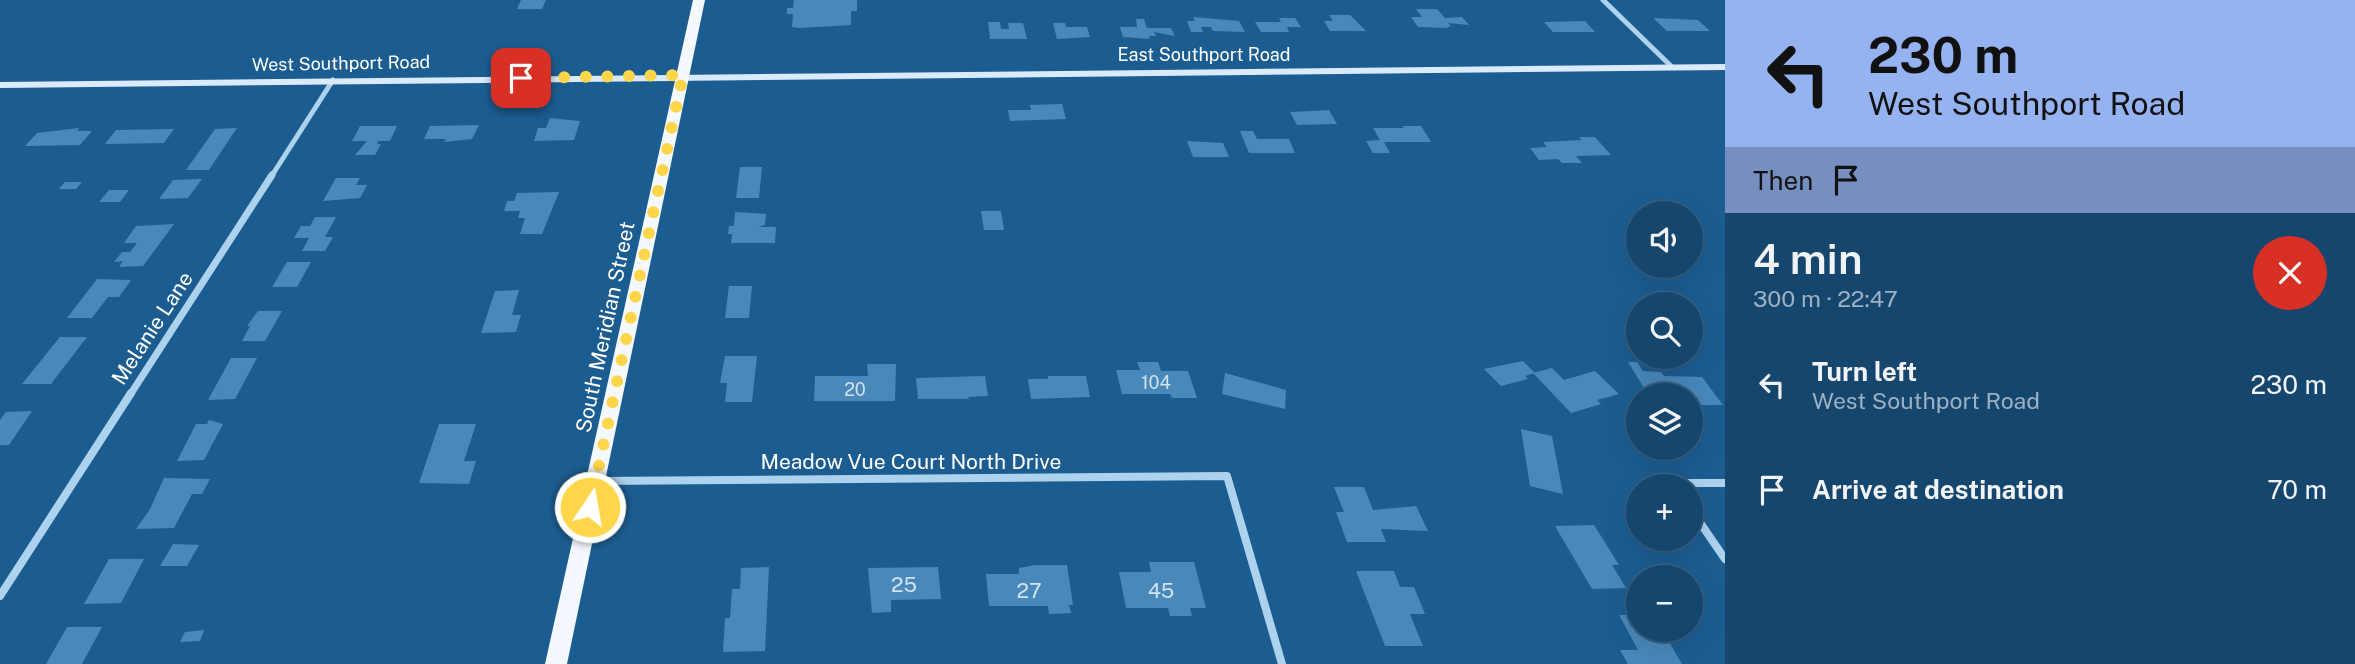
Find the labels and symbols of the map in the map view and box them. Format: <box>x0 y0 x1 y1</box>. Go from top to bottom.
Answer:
street label: East Southport Road <box>1118 44 1290 65</box>
pin <box>491 48 551 108</box>
street label: West Southport Road <box>252 51 430 75</box>
street label: South Meridian Street <box>570 219 640 435</box>
street label: Melanie Lane <box>106 267 198 389</box>
house number: 104 <box>1141 372 1171 393</box>
house number: 20 <box>844 379 866 400</box>
street label: Meadow Vue Court North Drive <box>760 449 1062 474</box>
position arrow <box>553 470 627 544</box>
house number: 25 <box>891 572 917 597</box>
house number: 27 <box>1016 578 1042 603</box>
house number: 45 <box>1148 578 1174 603</box>

